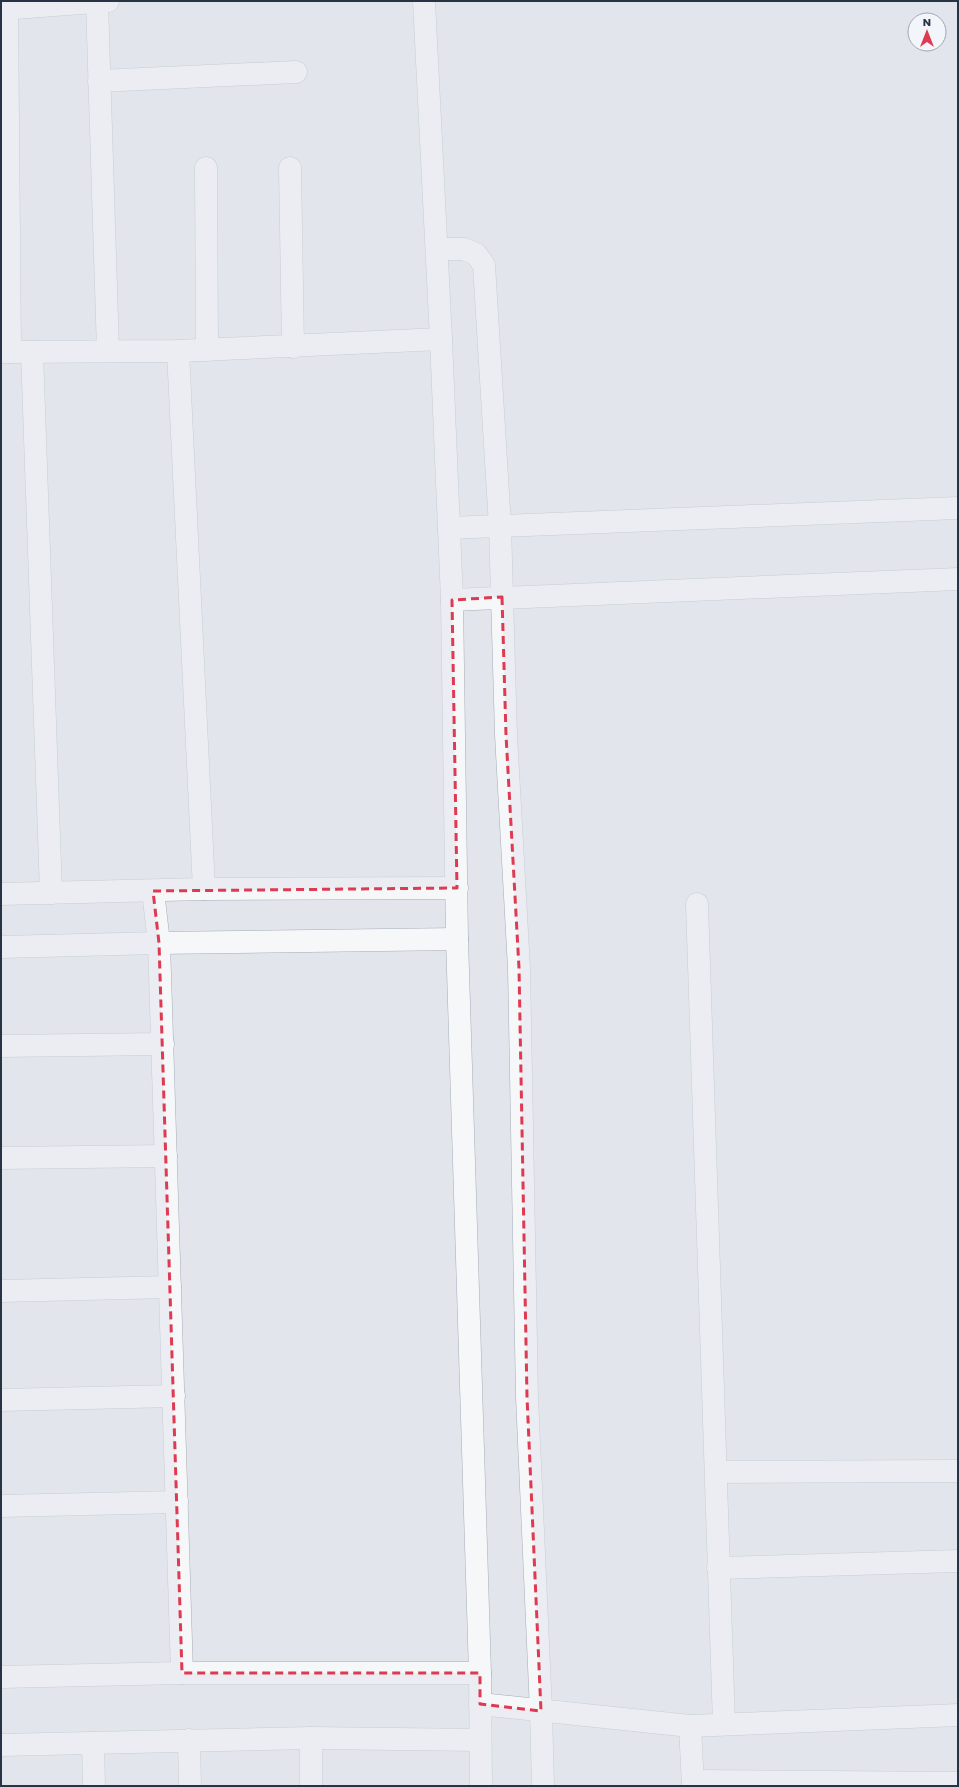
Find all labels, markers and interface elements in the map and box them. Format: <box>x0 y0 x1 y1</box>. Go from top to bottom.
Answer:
north arrow <box>907 12 947 52</box>
text: N <box>923 14 931 30</box>

